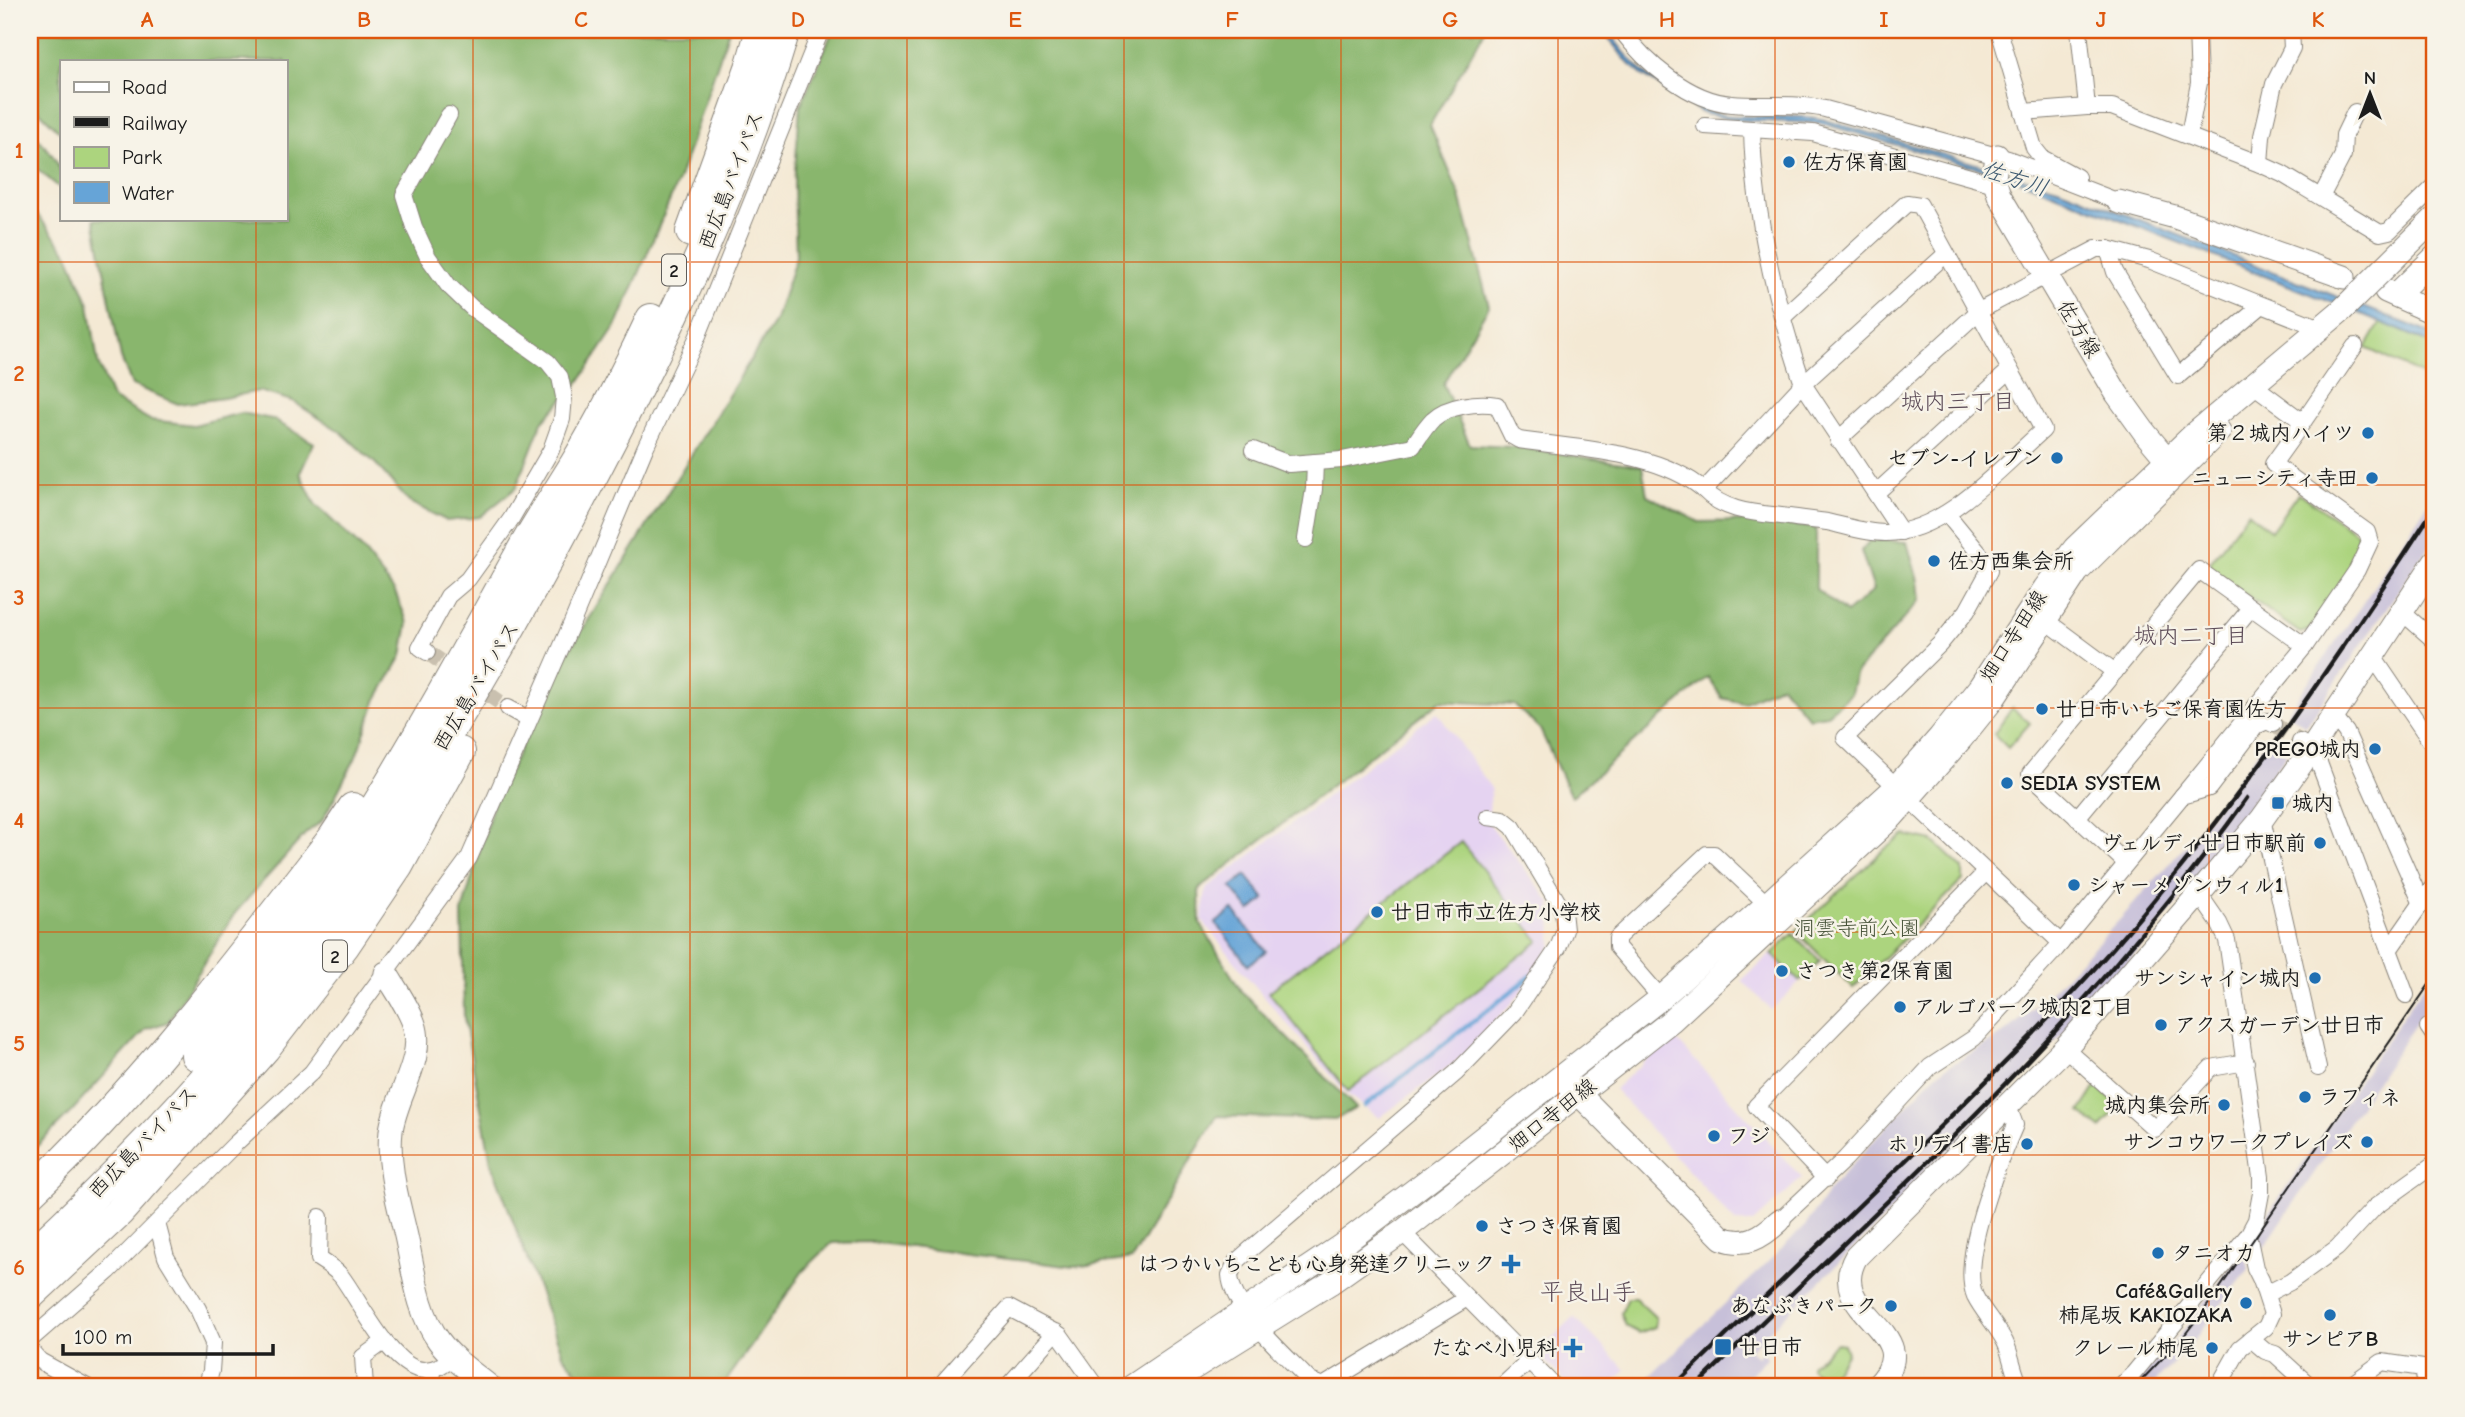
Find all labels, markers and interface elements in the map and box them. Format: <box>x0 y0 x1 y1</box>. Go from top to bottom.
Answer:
text: A <box>141 6 154 33</box>
text: B <box>357 6 371 33</box>
text: C <box>574 6 588 33</box>
text: D <box>791 6 805 33</box>
text: E <box>1008 6 1022 33</box>
text: F <box>1225 6 1239 33</box>
text: G <box>1442 6 1458 33</box>
text: H <box>1659 6 1675 33</box>
text: I <box>1879 6 1889 33</box>
text: J <box>2096 6 2107 33</box>
text: K <box>2312 6 2325 33</box>
legend <box>60 60 287 220</box>
north arrow <box>2336 60 2406 130</box>
text: N <box>2364 67 2376 89</box>
text: Road <box>122 75 167 99</box>
street label: 西広島バイパス <box>694 107 768 253</box>
text: Railway <box>122 111 187 135</box>
text: 1 <box>14 137 24 164</box>
text: Park <box>122 145 162 169</box>
place label: 佐方保育園 <box>1803 150 1908 174</box>
marker: 佐方保育園 <box>1781 154 1797 170</box>
water label: 佐方川 <box>1978 155 2052 202</box>
text: Water <box>122 181 175 205</box>
road number: 2 <box>662 254 686 286</box>
street label: 佐方線 <box>2052 296 2106 362</box>
text: 2 <box>13 360 25 387</box>
district label: 城内三丁目 <box>1901 388 2016 415</box>
place label: 第２城内ハイツ <box>2207 421 2354 445</box>
marker: 第２城内ハイツ <box>2360 425 2376 441</box>
place label: セブン-イレブン <box>1887 446 2043 470</box>
marker: セブン-イレブン <box>2049 450 2065 466</box>
place label: ニューシティ寺田 <box>2191 466 2358 490</box>
marker: ニューシティ寺田 <box>2364 470 2380 486</box>
place label: 佐方西集会所 <box>1948 549 2074 573</box>
marker: 佐方西集会所 <box>1926 553 1942 569</box>
text: 3 <box>13 584 25 611</box>
street label: 畑口寺田線 <box>1974 585 2052 687</box>
street label: 西広島バイパス <box>428 617 524 755</box>
district label: 城内二丁目 <box>2134 622 2249 649</box>
place label: 廿日市いちご保育園佐方 <box>2056 697 2287 721</box>
marker: 廿日市いちご保育園佐方 <box>2034 701 2050 717</box>
place label: PREGO城内 <box>2254 737 2361 761</box>
marker: PREGO城内 <box>2367 741 2383 757</box>
place label: SEDIA SYSTEM <box>2021 771 2161 795</box>
marker: SEDIA SYSTEM <box>1999 775 2015 791</box>
place label: 城内 <box>2292 791 2334 815</box>
marker: 城内 <box>2270 795 2286 811</box>
text: 4 <box>14 807 25 834</box>
place label: ヴェルディ廿日市駅前 <box>2101 831 2306 855</box>
marker: ヴェルディ廿日市駅前 <box>2312 835 2328 851</box>
place label: シャーメゾンウィル1 <box>2088 873 2283 897</box>
marker: シャーメゾンウィル1 <box>2066 877 2082 893</box>
place label: 廿日市市立佐方小学校 <box>1391 900 1601 924</box>
marker: 廿日市市立佐方小学校 <box>1369 904 1385 920</box>
park label: 洞雲寺前公園 <box>1794 916 1920 940</box>
road number: 2 <box>323 940 347 972</box>
place label: さつき第2保育園 <box>1796 959 1953 983</box>
marker: さつき第2保育園 <box>1774 963 1790 979</box>
place label: サンシャイン城内 <box>2134 966 2301 990</box>
marker: サンシャイン城内 <box>2307 970 2323 986</box>
place label: アルゴパーク城内2丁目 <box>1914 995 2133 1019</box>
marker: アルゴパーク城内2丁目 <box>1892 999 1908 1015</box>
place label: アクスガーデン廿日市 <box>2175 1013 2384 1037</box>
marker: アクスガーデン廿日市 <box>2153 1017 2169 1033</box>
text: 5 <box>13 1030 25 1057</box>
street label: 畑口寺田線 <box>1503 1073 1601 1157</box>
street label: 西広島バイパス <box>83 1081 203 1203</box>
place label: ラフィネ <box>2319 1085 2401 1109</box>
marker: ラフィネ <box>2297 1089 2313 1105</box>
place label: 城内集会所 <box>2105 1093 2210 1117</box>
marker: 城内集会所 <box>2216 1097 2232 1113</box>
place label: フジ <box>1728 1124 1770 1148</box>
marker: フジ <box>1706 1128 1722 1144</box>
place label: サンコウワークプレイズ <box>2123 1130 2353 1154</box>
place label: ホリデイ書店 <box>1887 1132 2013 1156</box>
marker: サンコウワークプレイズ <box>2359 1134 2375 1150</box>
marker: ホリデイ書店 <box>2019 1136 2035 1152</box>
place label: さつき保育園 <box>1496 1214 1622 1238</box>
marker: さつき保育園 <box>1474 1218 1490 1234</box>
place label: タニオカ <box>2172 1241 2256 1265</box>
marker: タニオカ <box>2150 1245 2166 1261</box>
place label: はつかいちこども心身発達クリニック <box>1138 1252 1495 1276</box>
text: 6 <box>13 1254 25 1281</box>
marker: はつかいちこども心身発達クリニック <box>1501 1254 1521 1274</box>
district label: 平良山手 <box>1540 1278 1636 1306</box>
place label: Café&Gallery 柿尾坂 KAKIOZAKA <box>2059 1279 2232 1327</box>
place label: あなぶきパーク <box>1730 1294 1877 1318</box>
marker: Café&Gallery 柿尾坂 KAKIOZAKA <box>2238 1295 2254 1311</box>
marker: あなぶきパーク <box>1883 1298 1899 1314</box>
marker: サンピアB <box>2322 1307 2338 1323</box>
scale bar <box>63 1312 273 1356</box>
text: 100 m <box>74 1325 132 1349</box>
place label: サンピアB <box>2282 1327 2379 1351</box>
place label: 廿日市 <box>1739 1335 1802 1359</box>
place label: たなべ小児科 <box>1431 1336 1557 1360</box>
place label: クレール柿尾 <box>2072 1336 2198 1360</box>
marker: 廿日市 <box>1713 1337 1733 1357</box>
marker: たなべ小児科 <box>1563 1338 1583 1358</box>
marker: クレール柿尾 <box>2204 1340 2220 1356</box>

